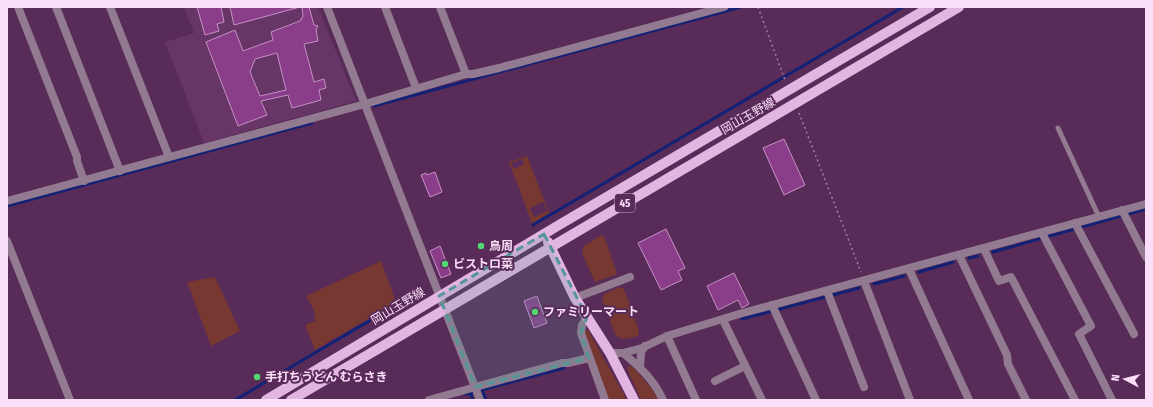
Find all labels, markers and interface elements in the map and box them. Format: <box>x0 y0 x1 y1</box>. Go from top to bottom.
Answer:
street label: 岡山玉野線 <box>719 95 777 137</box>
road number: 45 <box>615 194 635 212</box>
place label: 鳥周 <box>489 239 513 253</box>
marker: 鳥周 <box>476 241 486 251</box>
place label: ビストロ菜 <box>453 257 513 271</box>
marker: ビストロ菜 <box>440 259 450 269</box>
street label: 岡山玉野線 <box>369 285 427 327</box>
place label: ファミリーマート <box>543 305 639 319</box>
marker: ファミリーマート <box>530 307 540 317</box>
north arrow <box>1105 359 1145 399</box>
place label: 手打ちうどん むらさき <box>265 370 388 384</box>
marker: 手打ちうどん むらさき <box>252 372 262 382</box>
text: N <box>1109 374 1122 382</box>

